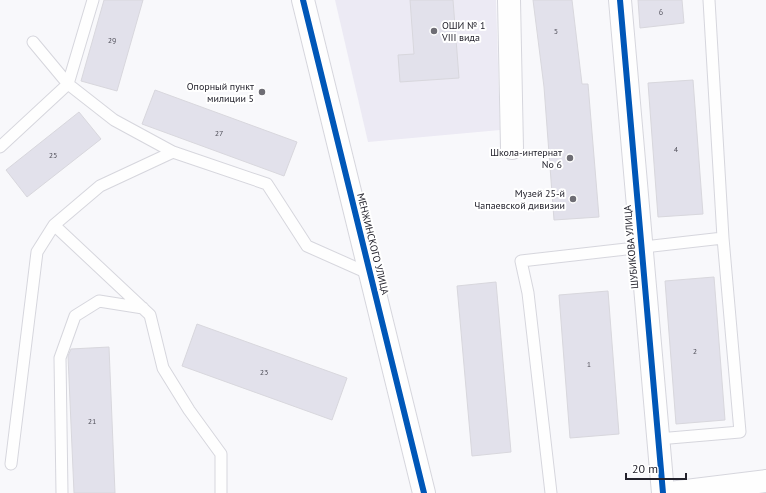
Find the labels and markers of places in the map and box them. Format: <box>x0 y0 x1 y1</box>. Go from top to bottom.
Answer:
place label: ОШИ № 1 VIII вида <box>441 19 485 44</box>
marker: ОШИ № 1 VIII вида <box>429 26 439 36</box>
place label: Опорный пункт милиции 5 <box>187 80 254 105</box>
marker: Опорный пункт милиции 5 <box>257 87 267 97</box>
place label: Школа-интернат No 6 <box>490 146 562 171</box>
marker: Школа-интернат No 6 <box>565 153 575 163</box>
place label: Музей 25-й Чапаевской дивизии <box>474 187 565 212</box>
marker: Музей 25-й Чапаевской дивизии <box>568 194 578 204</box>

